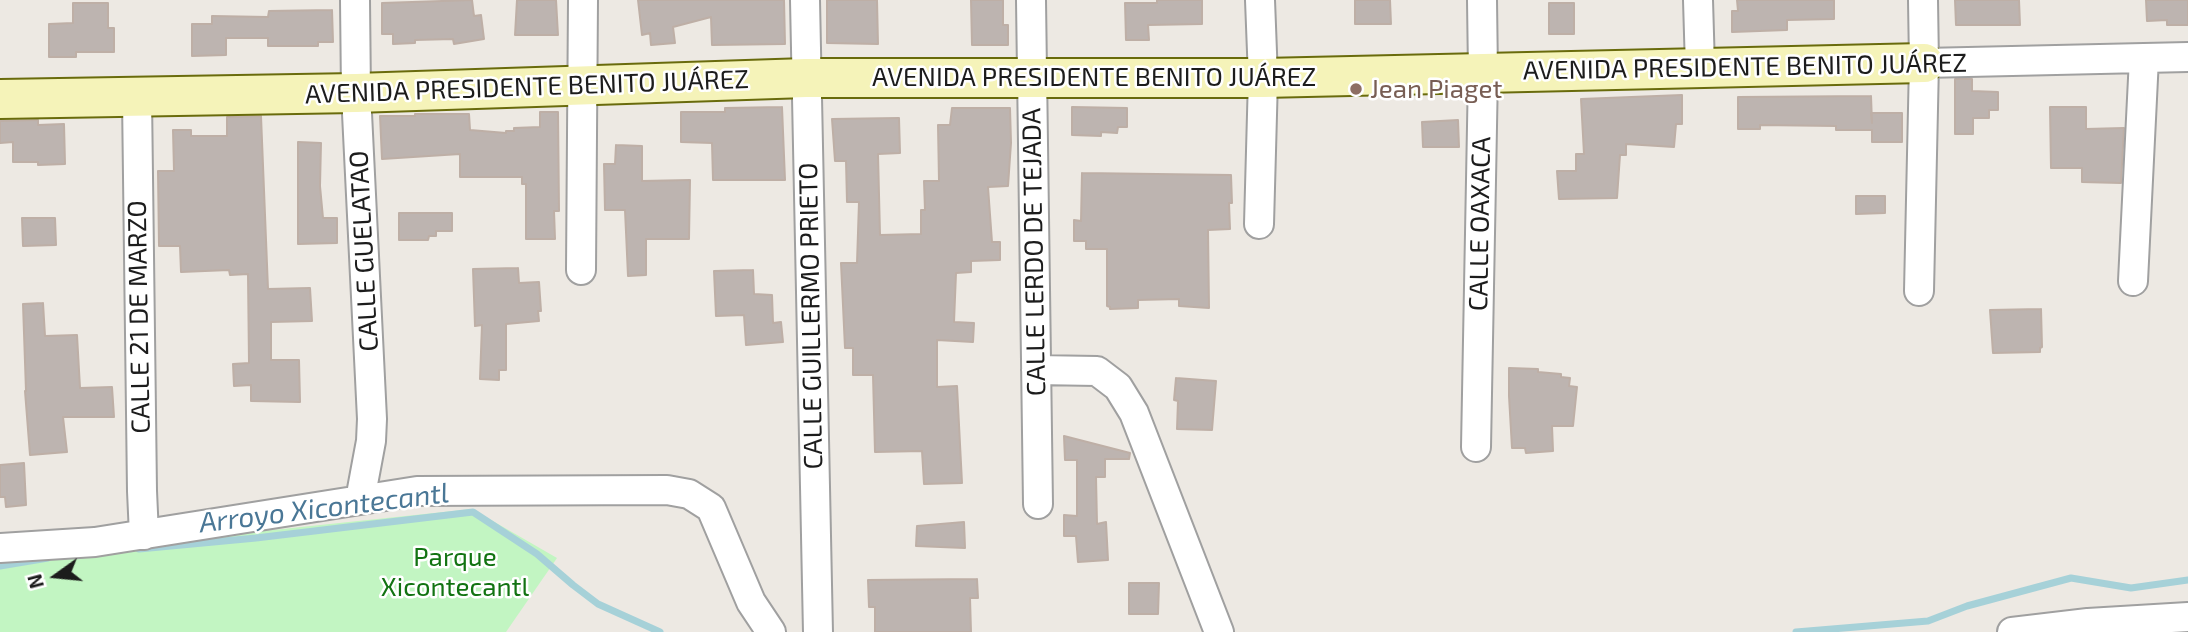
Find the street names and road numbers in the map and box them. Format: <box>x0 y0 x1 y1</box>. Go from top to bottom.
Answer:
street label: AVENIDA PRESIDENTE BENITO JUÁREZ <box>1523 48 1967 86</box>
street label: AVENIDA PRESIDENTE BENITO JUÁREZ <box>872 61 1316 93</box>
street label: AVENIDA PRESIDENTE BENITO JUÁREZ <box>304 64 750 110</box>
street label: CALLE LERDO DE TEJADA <box>1016 108 1052 396</box>
street label: CALLE OAXACA <box>1463 137 1497 311</box>
street label: CALLE GUELATAO <box>343 150 385 352</box>
street label: CALLE GUILLERMO PRIETO <box>793 162 829 470</box>
street label: CALLE 21 DE MARZO <box>121 200 157 434</box>

